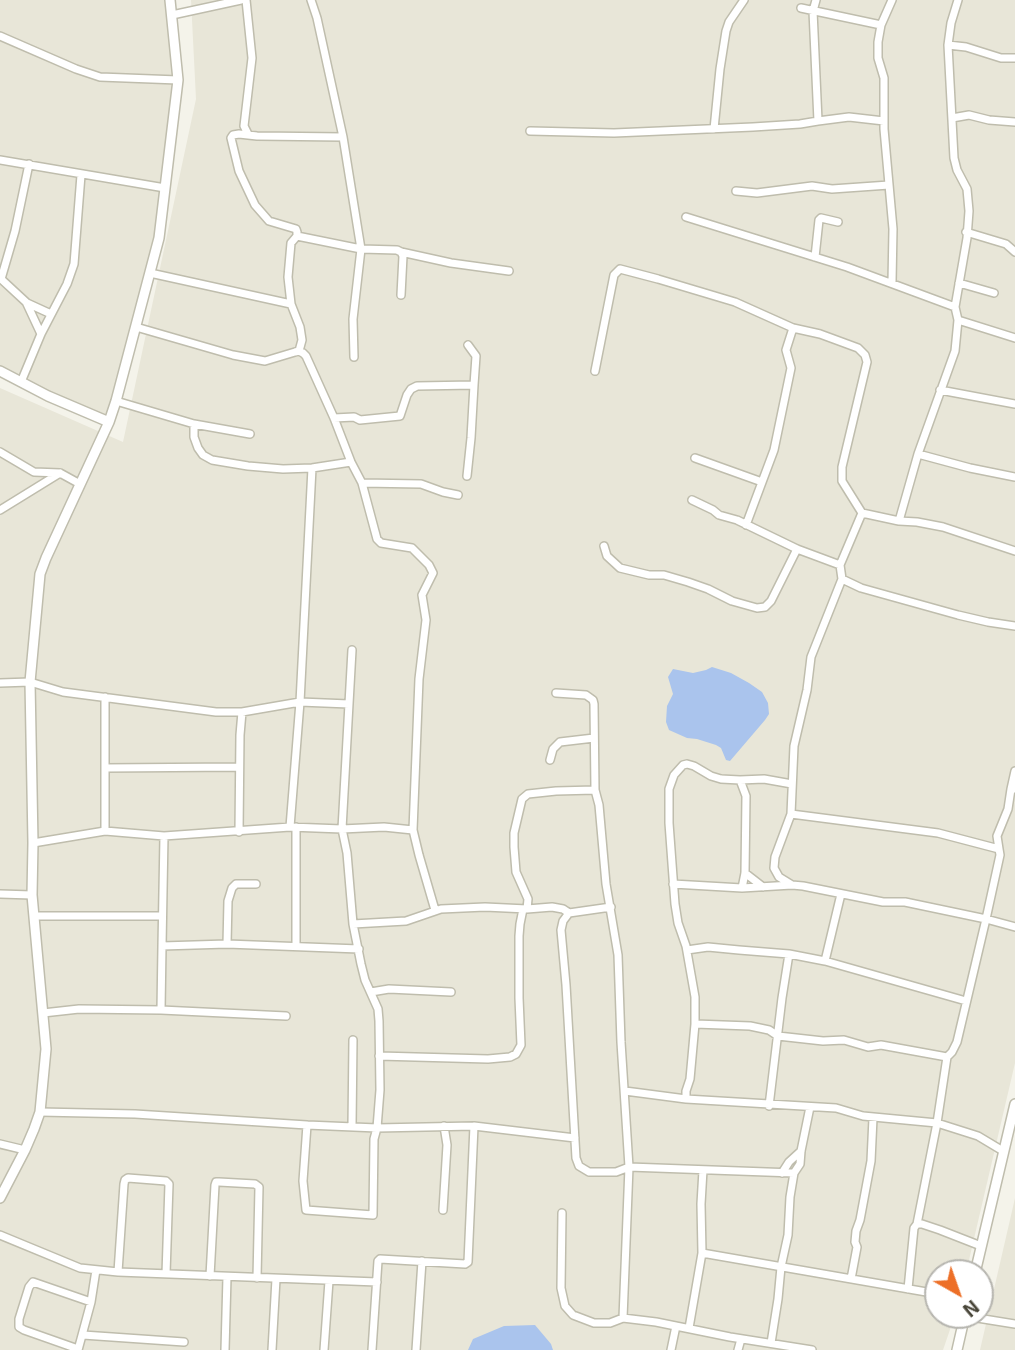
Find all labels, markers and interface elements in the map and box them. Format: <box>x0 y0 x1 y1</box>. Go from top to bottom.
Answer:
north arrow <box>924 1259 994 1329</box>
text: N <box>959 1296 984 1322</box>

